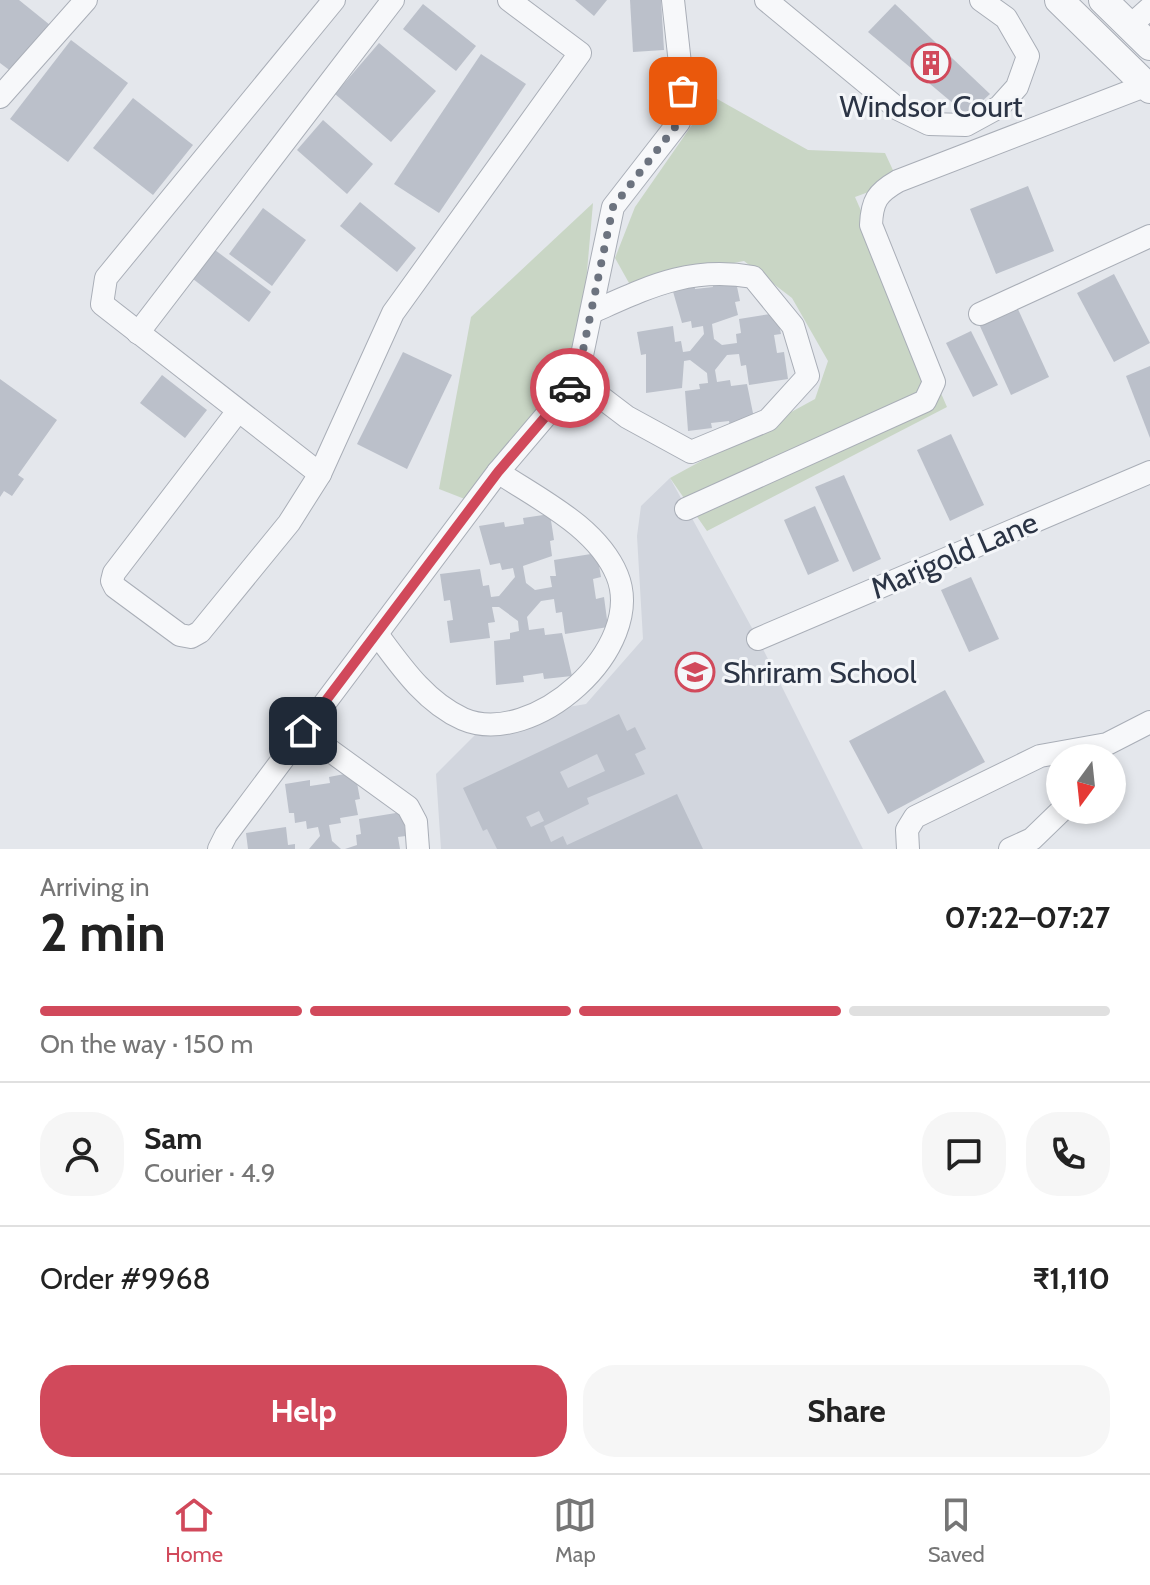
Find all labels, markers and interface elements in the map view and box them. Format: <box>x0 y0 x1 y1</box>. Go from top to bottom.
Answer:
building icon: Windsor Court <box>910 42 952 84</box>
pin <box>649 57 717 125</box>
icon: bag <box>661 69 705 113</box>
place label: Windsor Court <box>839 88 1023 125</box>
courier <box>530 348 610 428</box>
icon: car <box>548 366 592 410</box>
street label: Marigold Lane <box>865 503 1043 607</box>
school or university icon: Shriram School <box>674 651 716 693</box>
place label: Shriram School <box>723 654 917 691</box>
pin <box>269 697 337 765</box>
icon: home <box>281 709 325 753</box>
north arrow <box>1046 744 1126 824</box>
map controls <box>1046 744 1126 824</box>
text: Arriving in <box>40 871 150 903</box>
text: 07:22–07:27 <box>945 899 1110 936</box>
text: 2 min <box>40 901 166 964</box>
text: On the way · 150 m <box>40 1028 253 1060</box>
button: person <box>40 1112 124 1196</box>
button: chat <box>922 1112 1006 1196</box>
button: phone <box>1026 1112 1110 1196</box>
text: Sam <box>144 1120 202 1157</box>
text: Courier · 4.9 <box>144 1157 276 1189</box>
text: Order #9968 <box>40 1260 211 1297</box>
text: ₹1,110 <box>1033 1260 1110 1297</box>
button: Help <box>40 1365 567 1457</box>
button: Share <box>583 1365 1110 1457</box>
tab: Home <box>165 1493 223 1568</box>
tab: Map <box>553 1493 597 1568</box>
tab: Saved <box>928 1493 985 1568</box>

